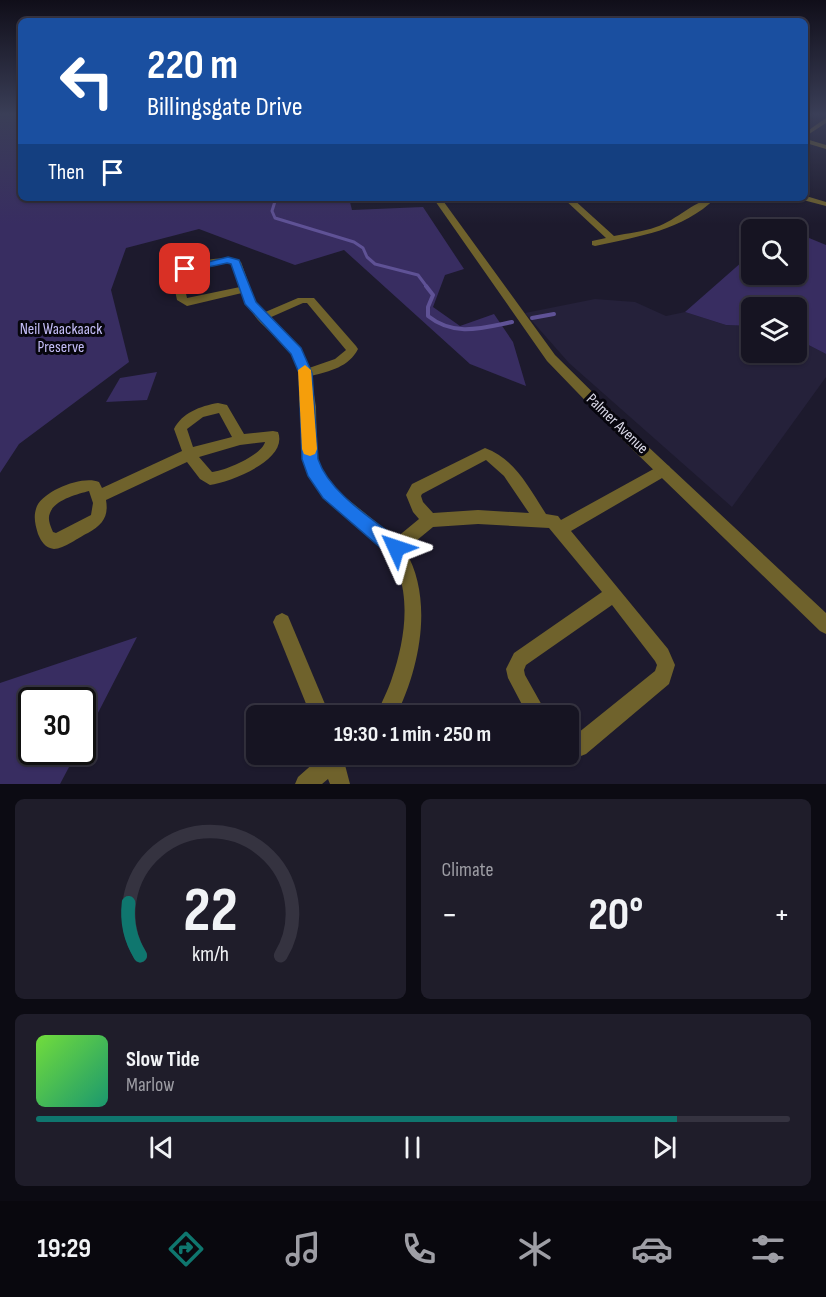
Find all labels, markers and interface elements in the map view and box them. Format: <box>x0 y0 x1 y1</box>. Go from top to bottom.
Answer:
text: 220 m <box>147 40 238 91</box>
icon: left <box>48 42 126 120</box>
text: Billingsgate Drive <box>147 91 303 123</box>
icon: arrive <box>96 156 129 189</box>
text: Then <box>48 159 84 186</box>
map controls <box>741 219 807 363</box>
button: search <box>741 219 807 285</box>
pin <box>159 243 210 294</box>
icon: arrive <box>168 252 201 285</box>
button: layers <box>741 297 807 363</box>
park label: Neil Waackaack Preserve <box>20 320 102 357</box>
street label: Palmer Avenue <box>582 390 652 458</box>
position arrow <box>364 516 428 580</box>
speed limit sign: 30 <box>18 687 96 765</box>
text: 19:30 · 1 min · 250 m <box>334 721 491 748</box>
text: Climate <box>442 858 494 882</box>
text: 22 <box>183 874 238 949</box>
text: 20° <box>588 888 643 943</box>
text: − <box>442 895 458 935</box>
text: + <box>774 895 790 935</box>
text: km/h <box>192 942 229 967</box>
text: Slow Tide <box>126 1046 200 1073</box>
text: Marlow <box>126 1073 174 1097</box>
icon: previous <box>145 1131 178 1164</box>
icon: pause <box>396 1131 429 1164</box>
icon: next <box>648 1131 681 1164</box>
icon: directions <box>165 1228 207 1270</box>
icon: music <box>282 1228 324 1270</box>
icon: phone <box>398 1228 440 1270</box>
icon: climate <box>514 1228 556 1270</box>
icon: car <box>631 1228 673 1270</box>
icon: filters <box>747 1228 789 1270</box>
text: 19:29 <box>37 1233 91 1265</box>

